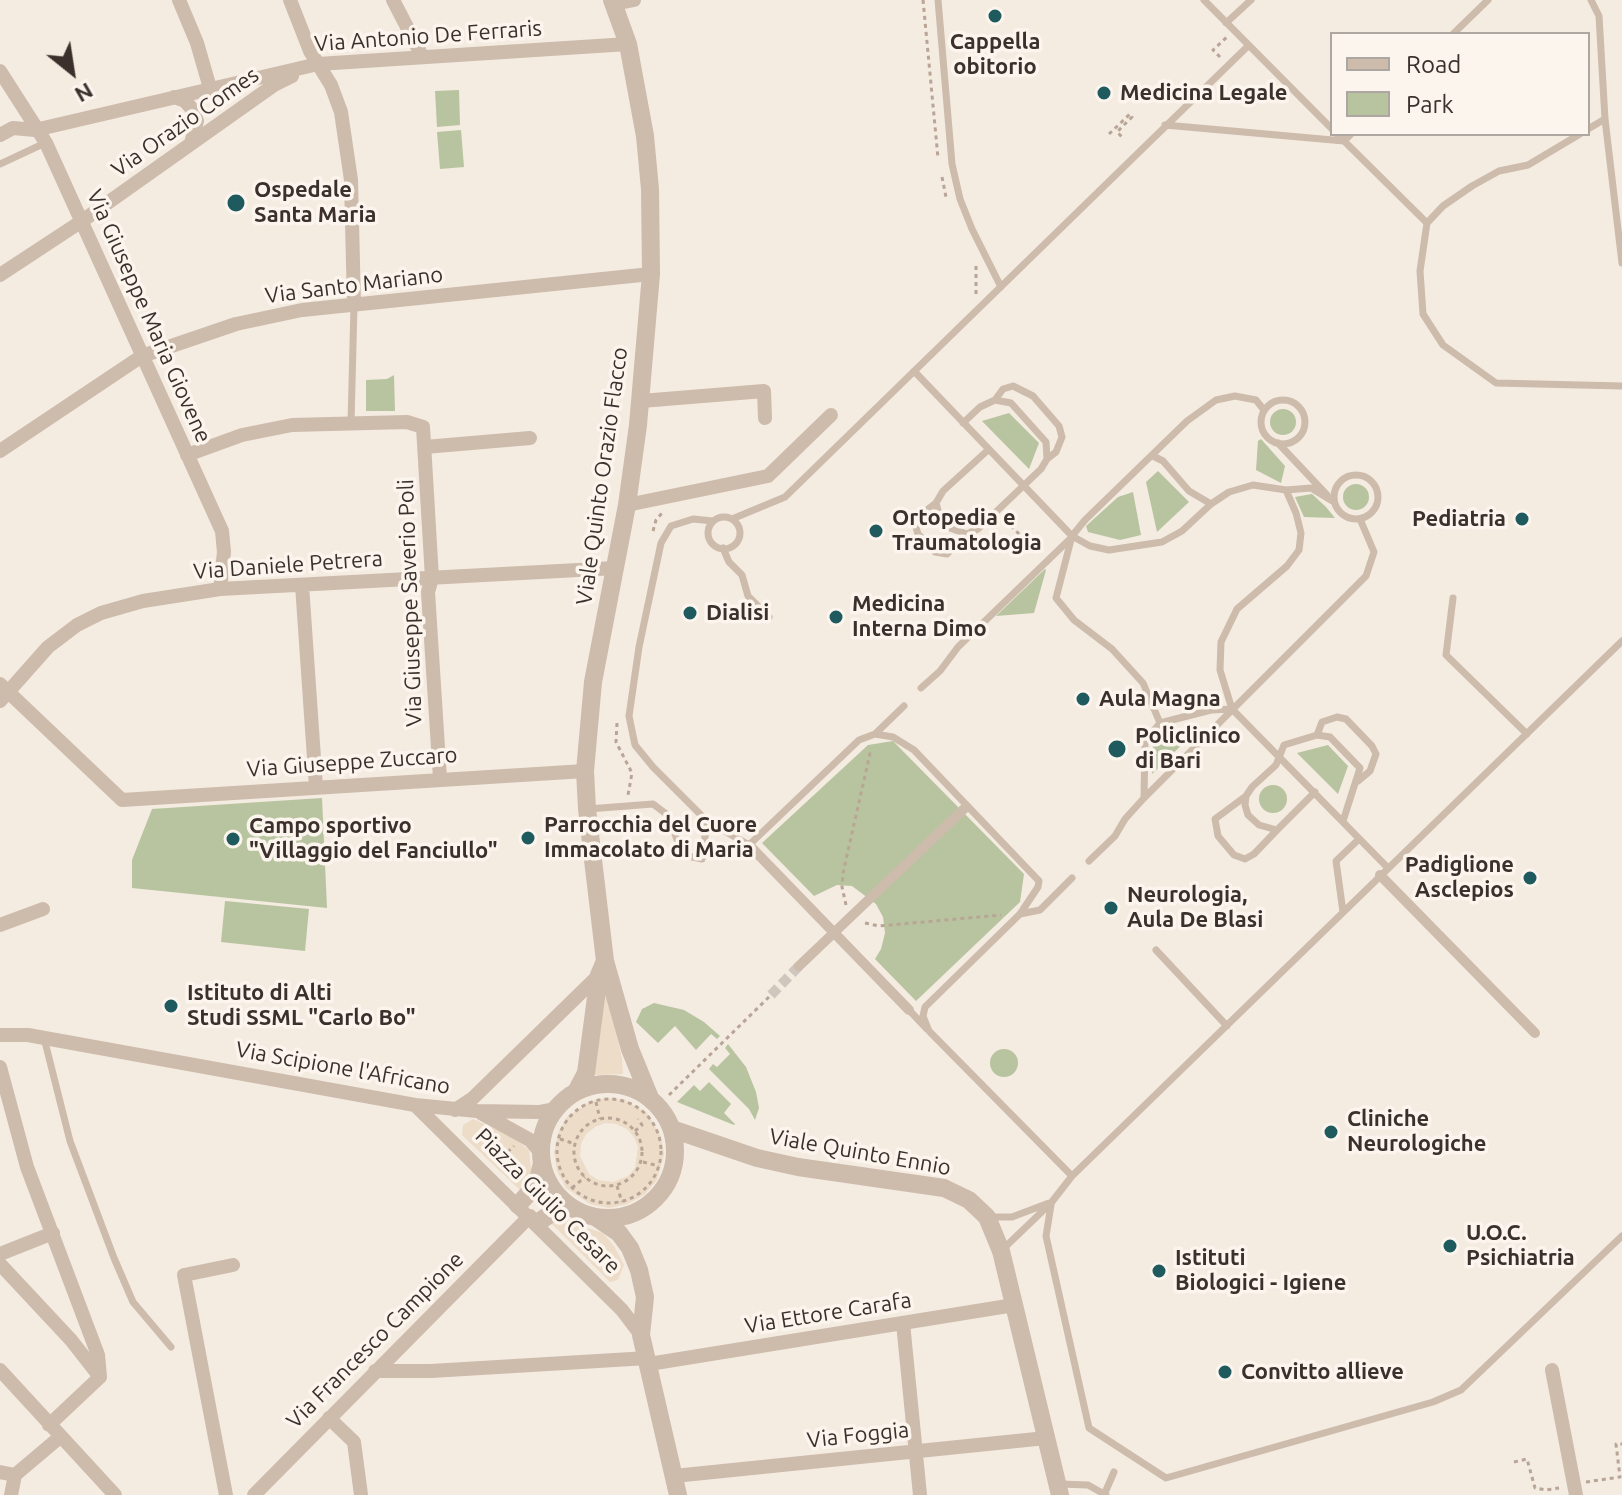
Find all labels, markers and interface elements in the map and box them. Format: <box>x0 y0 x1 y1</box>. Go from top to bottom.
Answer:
marker: Cappella obitorio <box>986 7 1004 25</box>
street label: Via Antonio De Ferraris <box>313 15 543 57</box>
place label: Cappella obitorio <box>950 29 1040 80</box>
north arrow <box>32 32 112 112</box>
legend <box>1330 32 1590 136</box>
text: Road <box>1406 51 1461 78</box>
street label: Via Orazio Comes <box>106 61 264 183</box>
text: N <box>71 78 98 108</box>
place label: Medicina Legale <box>1120 80 1288 106</box>
marker: Medicina Legale <box>1095 84 1113 102</box>
text: Park <box>1406 91 1454 118</box>
place label: Ospedale Santa Maria <box>254 177 376 228</box>
street label: Via Giuseppe Maria Giovene <box>81 185 217 447</box>
marker: Ospedale Santa Maria <box>225 192 247 214</box>
street label: Via Santo Mariano <box>263 261 445 309</box>
street label: Viale Quinto Orazio Flacco <box>571 345 633 607</box>
street label: Via Giuseppe Saverio Poli <box>392 479 428 727</box>
place label: Ortopedia e Traumatologia <box>892 505 1042 556</box>
place label: Pediatria <box>1412 506 1506 532</box>
marker: Pediatria <box>1513 510 1531 528</box>
marker: Ortopedia e Traumatologia <box>867 522 885 540</box>
street label: Via Daniele Petrera <box>192 545 384 585</box>
place label: Medicina Interna Dimo <box>852 591 987 642</box>
place label: Dialisi <box>706 600 769 626</box>
marker: Dialisi <box>681 604 699 622</box>
marker: Medicina Interna Dimo <box>827 608 845 626</box>
place label: Aula Magna <box>1099 686 1221 712</box>
marker: Aula Magna <box>1074 690 1092 708</box>
place label: Policlinico di Bari <box>1135 723 1241 774</box>
marker: Policlinico di Bari <box>1106 738 1128 760</box>
street label: Via Giuseppe Zuccaro <box>246 741 458 783</box>
place label: Parrocchia del Cuore Immacolato di Maria <box>544 812 757 864</box>
place label: Campo sportivo "Villaggio del Fanciullo" <box>249 813 498 864</box>
marker: Parrocchia del Cuore Immacolato di Maria <box>519 829 537 847</box>
marker: Campo sportivo "Villaggio del Fanciullo" <box>224 830 242 848</box>
place label: Padiglione Asclepios <box>1405 852 1514 904</box>
marker: Padiglione Asclepios <box>1521 869 1539 887</box>
place label: Neurologia, Aula De Blasi <box>1127 882 1263 934</box>
marker: Neurologia, Aula De Blasi <box>1102 899 1120 917</box>
place label: Istituto di Alti Studi SSML "Carlo Bo" <box>187 980 416 1032</box>
marker: Istituto di Alti Studi SSML "Carlo Bo" <box>162 997 180 1015</box>
street label: Via Scipione l'Africano <box>234 1036 452 1100</box>
place label: Cliniche Neurologiche <box>1347 1106 1486 1158</box>
street label: Piazza Giulio Cesare <box>470 1123 626 1279</box>
street label: Viale Quinto Ennio <box>767 1123 953 1181</box>
marker: Cliniche Neurologiche <box>1322 1123 1340 1141</box>
place label: U.O.C. Psichiatria <box>1466 1220 1575 1272</box>
marker: U.O.C. Psichiatria <box>1441 1237 1459 1255</box>
place label: Istituti Biologici - Igiene <box>1175 1245 1346 1296</box>
street label: Via Francesco Campione <box>281 1246 469 1434</box>
marker: Istituti Biologici - Igiene <box>1150 1262 1168 1280</box>
street label: Via Ettore Carafa <box>743 1287 913 1339</box>
place label: Convitto allieve <box>1241 1359 1404 1385</box>
marker: Convitto allieve <box>1216 1363 1234 1381</box>
street label: Via Foggia <box>806 1417 910 1453</box>

